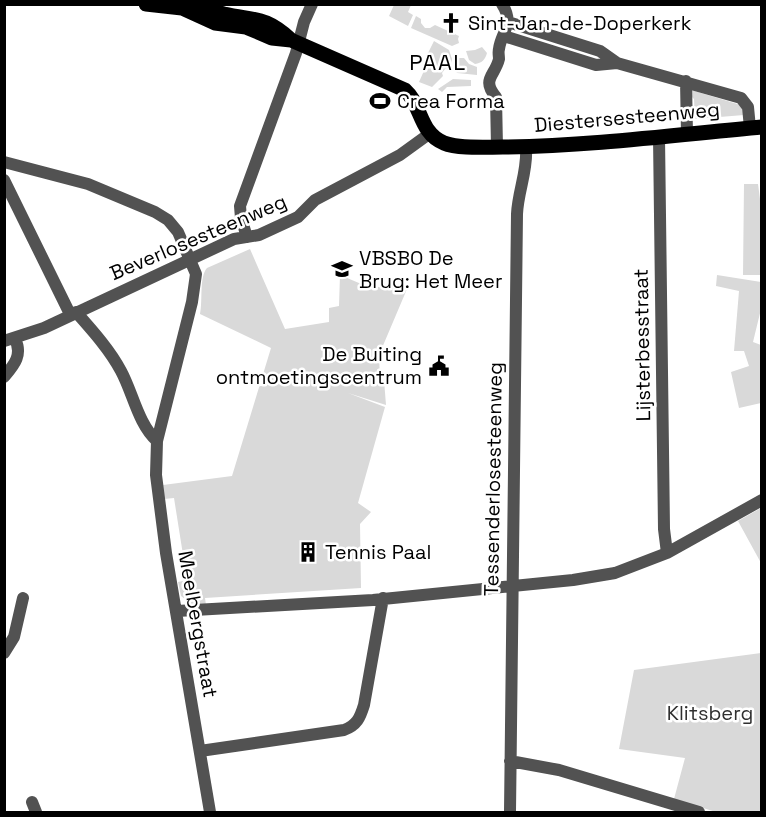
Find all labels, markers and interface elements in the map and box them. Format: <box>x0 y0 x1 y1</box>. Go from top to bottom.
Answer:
place label: Sint-Jan-de-Doperkerk <box>468 10 692 36</box>
church icon: Sint-Jan-de-Doperkerk <box>439 11 463 35</box>
district label: PAAL <box>409 48 467 76</box>
place label: Crea Forma <box>397 88 505 114</box>
sports icon: Crea Forma <box>368 89 392 113</box>
street label: Diestersesteenweg <box>533 96 721 138</box>
street label: Beverlosesteenweg <box>106 188 290 286</box>
place label: VBSBO De Brug: Het Meer <box>359 245 502 294</box>
school or university icon: VBSBO De Brug: Het Meer <box>330 257 354 281</box>
street label: Lijsterbesstraat <box>628 268 656 422</box>
place label: De Buiting ontmoetingscentrum <box>216 341 422 390</box>
public building icon: De Buiting ontmoetingscentrum <box>427 354 451 378</box>
street label: Tessenderlosesteenweg <box>478 362 508 596</box>
place label: Tennis Paal <box>325 539 431 565</box>
building icon: Tennis Paal <box>296 540 320 564</box>
street label: Meelbergstraat <box>172 548 224 700</box>
park label: Klitsberg <box>667 700 753 726</box>

